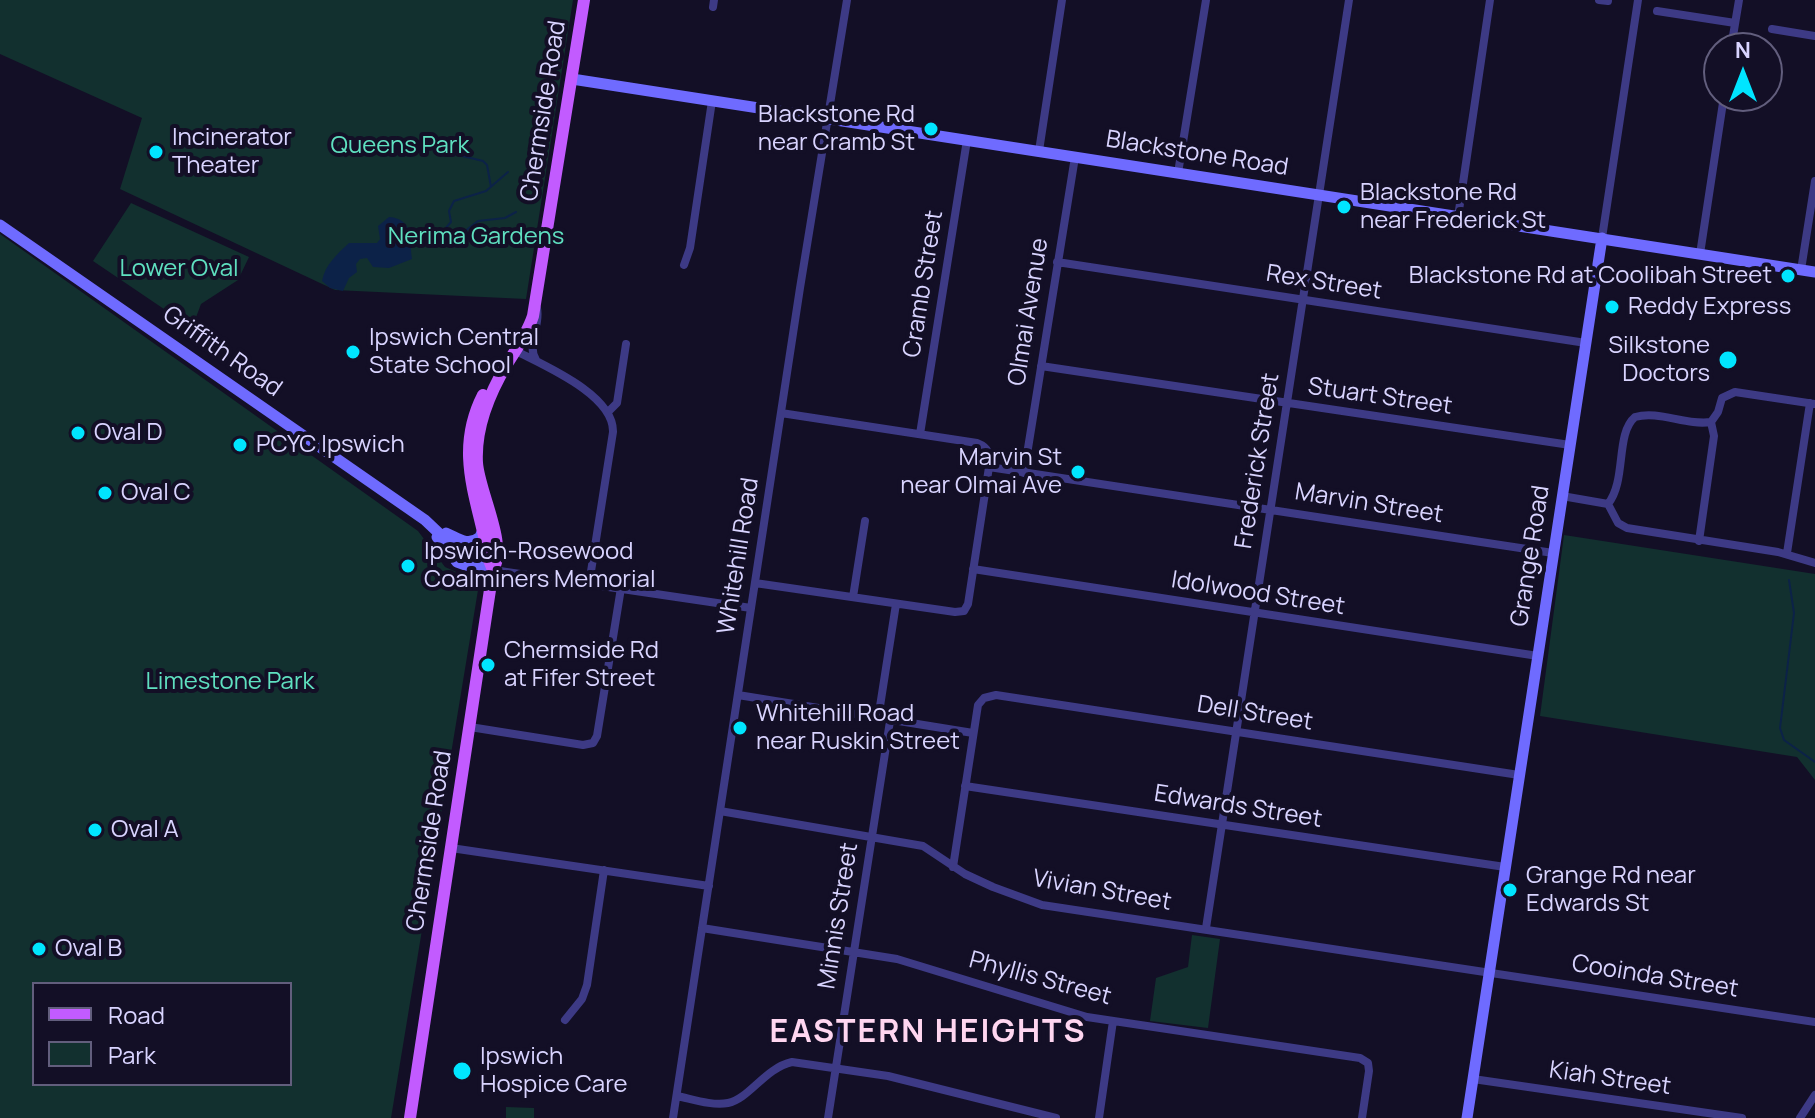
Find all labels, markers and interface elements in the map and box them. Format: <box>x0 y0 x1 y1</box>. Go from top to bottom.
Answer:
street label: Chermside Road <box>515 19 573 203</box>
north arrow <box>1703 32 1783 112</box>
text: N <box>1735 35 1751 65</box>
place label: Blackstone Rd near Cramb St <box>758 101 915 157</box>
marker: Blackstone Rd near Cramb St <box>922 120 940 138</box>
place label: Incinerator Theater <box>172 124 292 180</box>
street label: Blackstone Road <box>1104 125 1290 183</box>
park label: Queens Park <box>331 132 469 160</box>
marker: Incinerator Theater <box>147 143 165 161</box>
place label: Blackstone Rd near Frederick St <box>1360 179 1546 235</box>
marker: Blackstone Rd near Frederick St <box>1335 198 1353 216</box>
street label: Cramb Street <box>898 208 950 360</box>
park label: Nerima Gardens <box>388 223 564 251</box>
street label: Olmai Avenue <box>1003 236 1055 388</box>
park label: Lower Oval <box>119 255 239 283</box>
street label: Rex Street <box>1264 260 1384 306</box>
place label: Blackstone Rd at Coolibah Street <box>1409 262 1772 290</box>
marker: Blackstone Rd at Coolibah Street <box>1779 267 1797 285</box>
place label: Reddy Express <box>1628 293 1791 321</box>
marker: Reddy Express <box>1603 298 1621 316</box>
street label: Griffith Road <box>157 300 287 404</box>
place label: Ipswich Central State School <box>369 324 539 380</box>
place label: Silkstone Doctors <box>1608 332 1710 388</box>
marker: Ipswich Central State School <box>344 343 362 361</box>
marker: Silkstone Doctors <box>1717 349 1739 371</box>
street label: Frederick Street <box>1230 371 1286 551</box>
street label: Stuart Street <box>1306 373 1454 421</box>
place label: Oval D <box>94 419 163 447</box>
marker: Oval D <box>69 424 87 442</box>
place label: PCYC Ipswich <box>256 431 405 459</box>
marker: PCYC Ipswich <box>231 436 249 454</box>
place label: Marvin St near Olmai Ave <box>900 444 1062 500</box>
marker: Marvin St near Olmai Ave <box>1069 463 1087 481</box>
street label: Whitehill Road <box>712 476 766 636</box>
street label: Marvin Street <box>1293 478 1445 530</box>
place label: Oval C <box>121 479 191 507</box>
street label: Grange Road <box>1506 483 1556 629</box>
marker: Oval C <box>96 484 114 502</box>
place label: Ipswich-Rosewood Coalminers Memorial <box>424 538 656 594</box>
marker: Ipswich-Rosewood Coalminers Memorial <box>399 557 417 575</box>
street label: Idolwood Street <box>1169 566 1347 622</box>
place label: Chermside Rd at Fifer Street <box>504 637 659 693</box>
marker: Chermside Rd at Fifer Street <box>479 656 497 674</box>
park label: Limestone Park <box>146 668 314 696</box>
street label: Dell Street <box>1195 691 1315 737</box>
place label: Whitehill Road near Ruskin Street <box>756 700 960 756</box>
marker: Whitehill Road near Ruskin Street <box>731 719 749 737</box>
street label: Chermside Road <box>401 749 459 933</box>
street label: Edwards Street <box>1152 780 1324 834</box>
place label: Oval A <box>111 816 179 844</box>
marker: Oval A <box>86 821 104 839</box>
street label: Minnis Street <box>813 841 865 991</box>
place label: Grange Rd near Edwards St <box>1526 862 1696 918</box>
street label: Vivian Street <box>1030 865 1174 917</box>
marker: Grange Rd near Edwards St <box>1501 881 1519 899</box>
place label: Oval B <box>55 935 122 963</box>
marker: Oval B <box>30 940 48 958</box>
street label: Phyllis Street <box>966 946 1114 1012</box>
street label: Cooinda Street <box>1570 950 1740 1004</box>
legend <box>32 982 292 1086</box>
text: Road <box>108 998 165 1031</box>
district label: EASTERN HEIGHTS <box>770 1014 1086 1052</box>
text: Park <box>108 1038 156 1071</box>
place label: Ipswich Hospice Care <box>480 1043 628 1099</box>
street label: Kiah Street <box>1547 1056 1673 1102</box>
marker: Ipswich Hospice Care <box>451 1060 473 1082</box>

